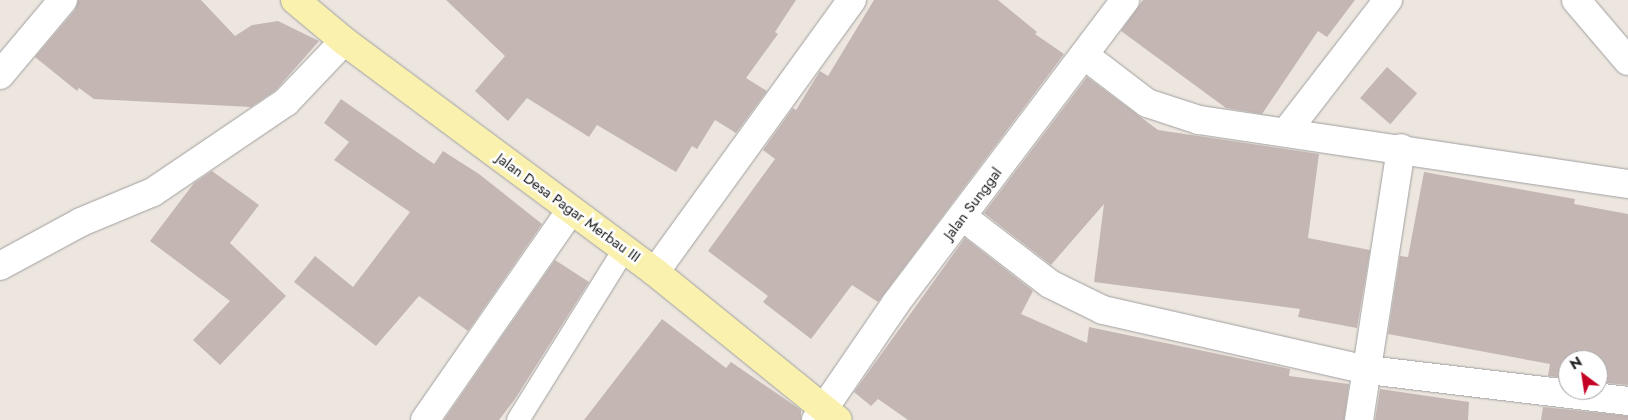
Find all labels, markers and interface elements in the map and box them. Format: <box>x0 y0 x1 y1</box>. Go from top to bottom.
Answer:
street label: Jalan Desa Pagar Merbau III <box>492 150 644 266</box>
street label: Jalan Sunggal <box>940 164 1006 244</box>
north arrow <box>1558 350 1608 400</box>
text: N <box>1566 352 1586 374</box>

